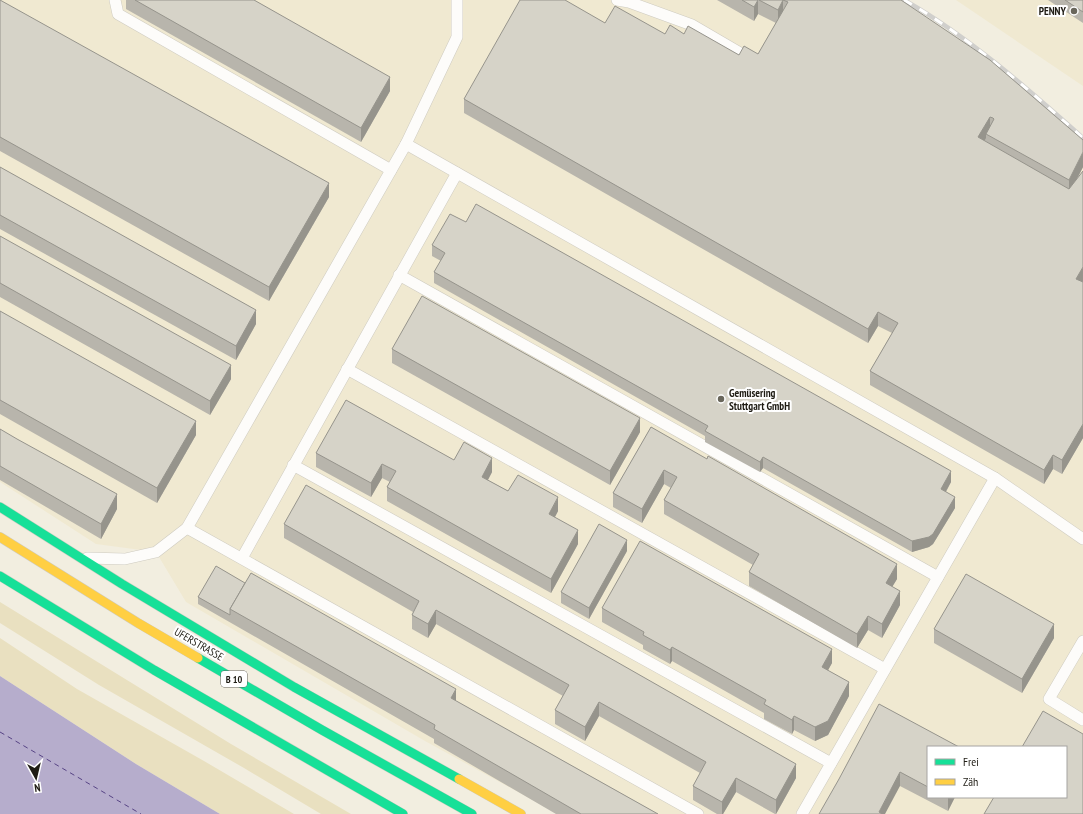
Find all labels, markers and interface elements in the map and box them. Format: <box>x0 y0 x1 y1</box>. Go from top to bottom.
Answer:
place label: PENNY <box>1039 4 1067 18</box>
marker: PENNY <box>1069 6 1079 16</box>
place label: Gemüsering Stuttgart GmbH <box>729 386 790 413</box>
marker: Gemüsering Stuttgart GmbH <box>716 394 726 404</box>
street label: UFERSTRASSE <box>172 624 226 664</box>
road number: B 10 <box>221 671 247 687</box>
legend <box>927 746 1067 798</box>
text: Frei <box>963 754 979 769</box>
north arrow <box>16 758 56 798</box>
text: Zäh <box>963 774 978 789</box>
text: N <box>33 781 41 795</box>

